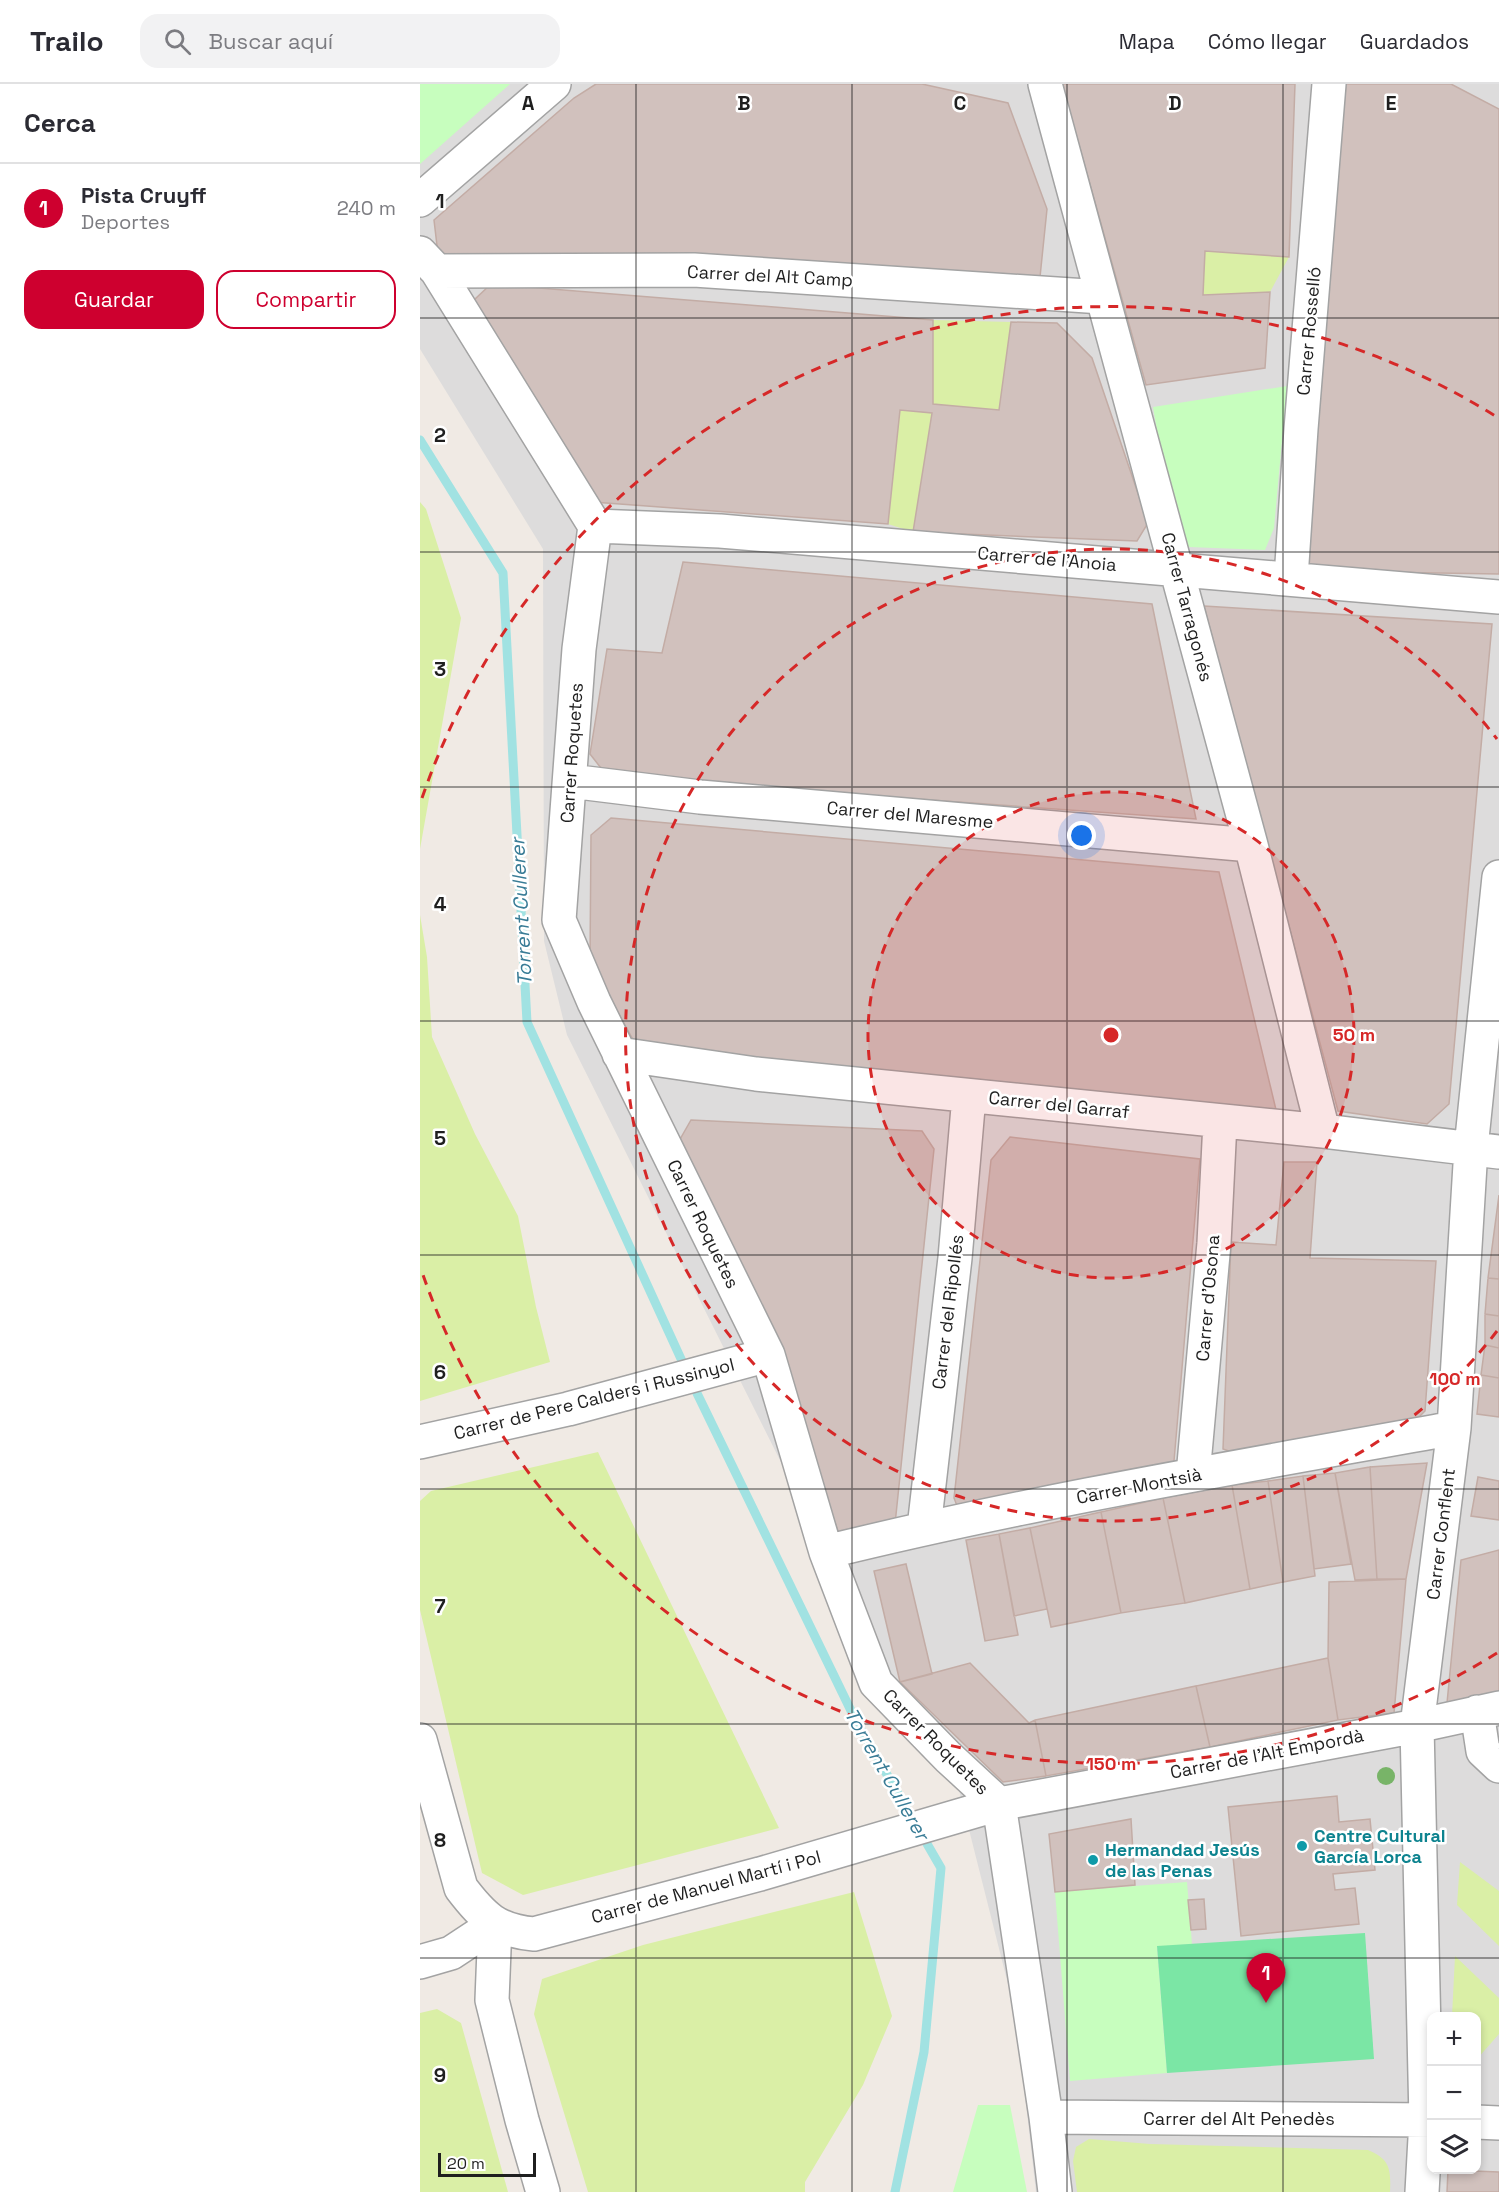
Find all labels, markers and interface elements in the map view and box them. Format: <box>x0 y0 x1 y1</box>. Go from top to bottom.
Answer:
search box <box>140 14 560 68</box>
text: Trailo <box>30 23 104 59</box>
icon: search <box>161 25 194 58</box>
text: Buscar aquí <box>209 27 333 55</box>
text: Mapa <box>1119 28 1175 55</box>
text: Cómo llegar <box>1208 28 1327 55</box>
text: Guardados <box>1360 28 1469 55</box>
text: A <box>522 90 535 116</box>
text: B <box>737 90 751 116</box>
text: C <box>954 90 967 116</box>
text: D <box>1168 90 1182 116</box>
text: E <box>1385 90 1397 116</box>
text: Cerca <box>24 106 96 140</box>
text: Pista Cruyff <box>81 181 207 209</box>
text: 1 <box>435 188 445 214</box>
text: 1 <box>39 195 48 221</box>
text: 240 m <box>337 195 396 221</box>
text: Deportes <box>81 209 170 235</box>
street label: Carrer del Alt Camp <box>687 260 853 291</box>
street label: Carrer Rosselló <box>1291 266 1326 396</box>
button: Guardar <box>24 270 204 329</box>
button: Compartir <box>216 270 396 329</box>
text: 2 <box>434 422 446 448</box>
street label: Carrer Tarragonés <box>1157 530 1218 684</box>
street label: Carrer de l'Anoia <box>976 541 1118 576</box>
text: 3 <box>434 656 446 682</box>
street label: Carrer Roquetes <box>555 682 588 824</box>
street label: Carrer del Maresme <box>826 796 994 833</box>
your location <box>1067 821 1096 850</box>
water label: Torrent Cullerer <box>504 835 538 987</box>
text: 4 <box>434 891 447 917</box>
text: 50 m <box>1333 1023 1375 1046</box>
centre of rings <box>1101 1025 1121 1045</box>
street label: Carrer del Garraf <box>987 1086 1131 1123</box>
text: 5 <box>434 1125 446 1151</box>
street label: Carrer Roquetes <box>662 1156 745 1292</box>
street label: Carrer del Ripollés <box>927 1233 968 1391</box>
street label: Carrer d'Osona <box>1191 1234 1225 1362</box>
street label: Carrer de Pere Calders i Russinyol <box>451 1352 737 1445</box>
text: 6 <box>434 1359 446 1385</box>
text: 100 m <box>1429 1367 1481 1390</box>
street label: Carrer Montsià <box>1074 1462 1204 1509</box>
street label: Carrer Conflent <box>1421 1467 1460 1601</box>
text: 7 <box>434 1593 446 1619</box>
street label: Carrer Roquetes <box>878 1684 994 1800</box>
water label: Torrent Cullerer <box>839 1703 937 1847</box>
street label: Carrer de l'Alt Empordà <box>1168 1723 1366 1784</box>
text: 150 m <box>1086 1752 1136 1775</box>
place label: Centre Cultural García Lorca <box>1314 1824 1446 1868</box>
text: 8 <box>434 1827 446 1853</box>
place label: Hermandad Jesús de las Penas <box>1105 1838 1260 1882</box>
marker: Centre Cultural García Lorca <box>1295 1839 1309 1853</box>
street label: Carrer de Manuel Martí i Pol <box>589 1845 823 1928</box>
marker: Hermandad Jesús de las Penas <box>1086 1853 1100 1867</box>
pin: 1 <box>1246 1954 1286 2003</box>
map controls <box>1427 2012 1481 2174</box>
button: + <box>1427 2012 1481 2066</box>
text: 9 <box>434 2062 446 2088</box>
button: − <box>1427 2066 1481 2120</box>
street label: Carrer del Alt Penedès <box>1143 2107 1335 2130</box>
button: layers <box>1427 2120 1481 2174</box>
scale bar <box>438 2150 536 2178</box>
text: 20 m <box>447 2153 485 2174</box>

